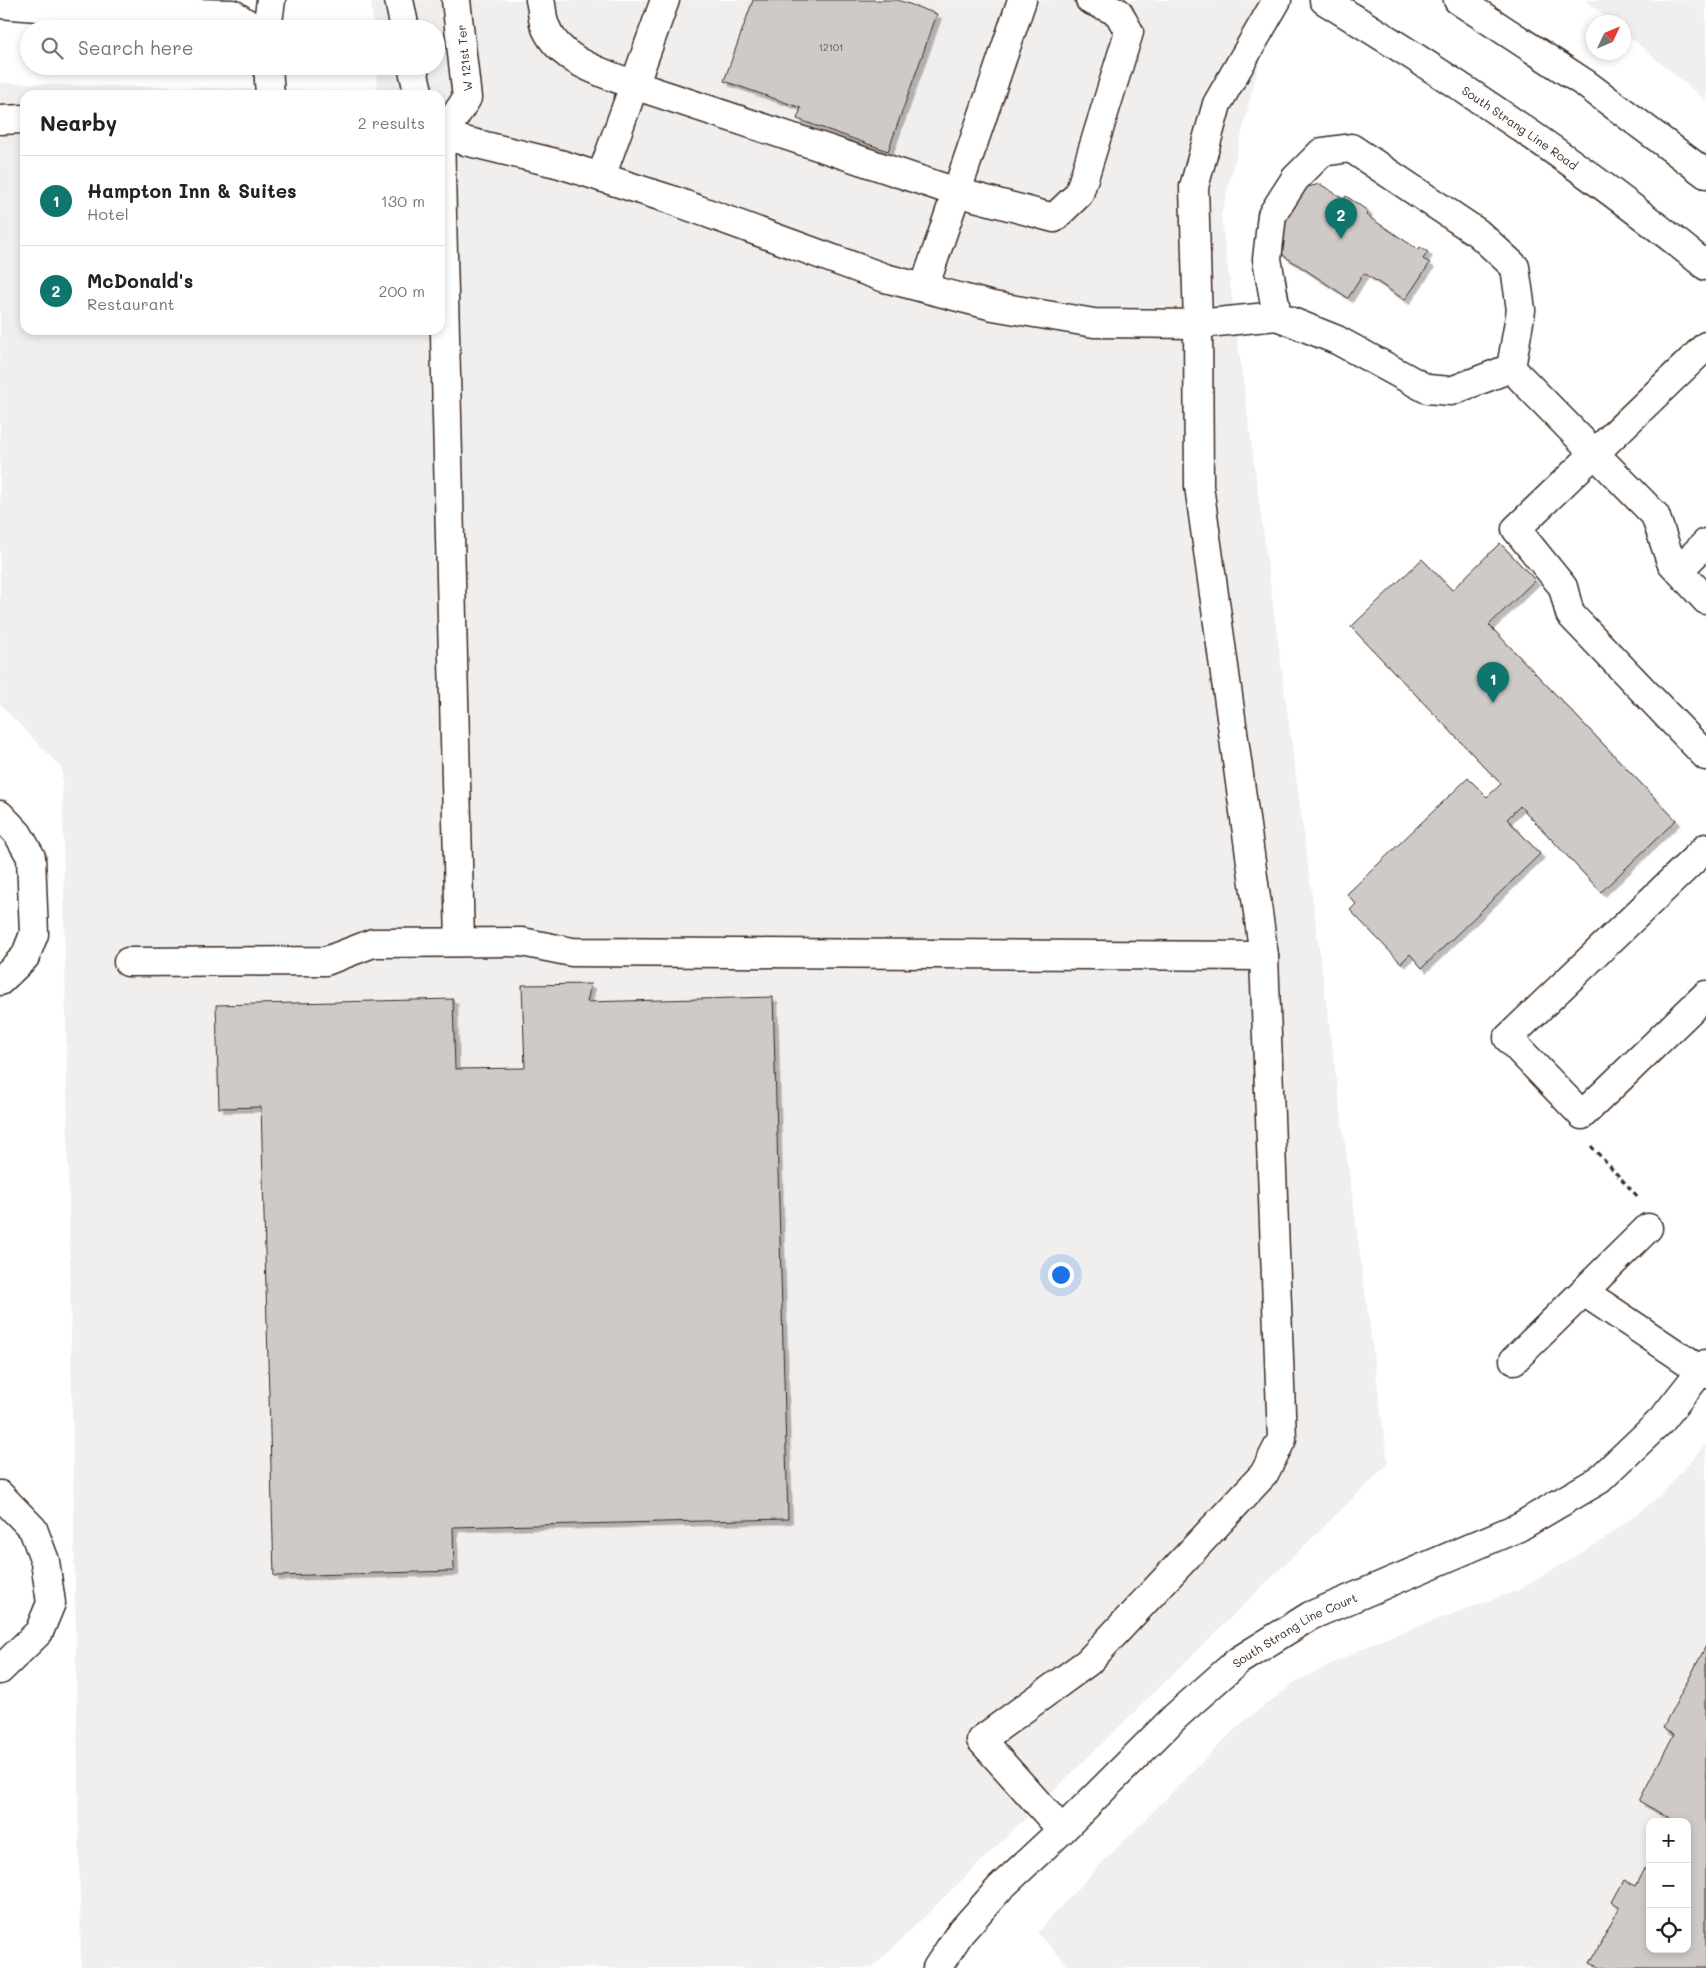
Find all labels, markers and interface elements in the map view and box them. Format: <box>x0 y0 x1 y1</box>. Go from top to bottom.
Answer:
north arrow <box>1586 15 1631 60</box>
search box <box>20 20 445 75</box>
street label: W 121st Ter <box>453 24 475 92</box>
icon: search <box>38 34 66 62</box>
text: Search here <box>78 35 194 60</box>
house number: 12101 <box>818 40 844 54</box>
street label: South Strang Line Road <box>1459 82 1582 173</box>
text: Nearby <box>40 109 117 136</box>
text: 2 results <box>358 112 425 133</box>
text: Hampton Inn & Suites <box>87 178 297 203</box>
text: 1 <box>52 190 60 211</box>
text: 130 m <box>381 190 425 211</box>
pin: 2 <box>1325 198 1357 239</box>
text: Hotel <box>87 203 129 224</box>
text: McDonald's <box>87 268 193 293</box>
text: 2 <box>52 280 60 301</box>
text: 200 m <box>378 280 425 301</box>
text: Restaurant <box>87 293 175 314</box>
pin: 1 <box>1477 662 1509 703</box>
your location <box>1048 1262 1074 1288</box>
street label: South Strang Line Court <box>1229 1589 1360 1671</box>
map controls <box>1646 1818 1691 1953</box>
button: + <box>1646 1818 1691 1863</box>
button: − <box>1646 1863 1691 1908</box>
button: locate <box>1646 1908 1691 1953</box>

